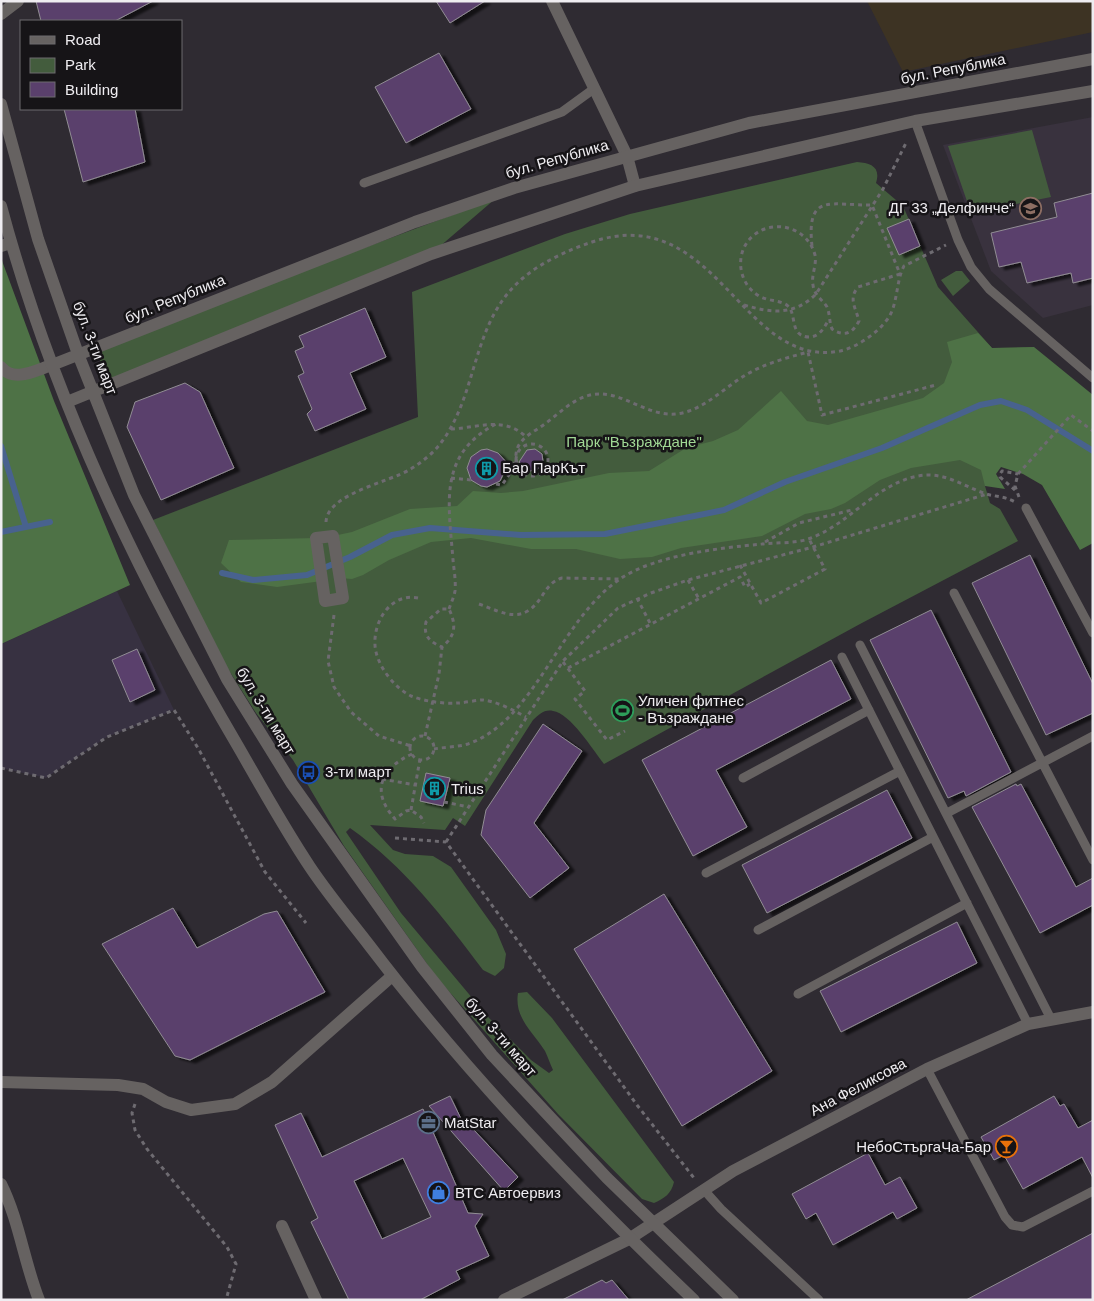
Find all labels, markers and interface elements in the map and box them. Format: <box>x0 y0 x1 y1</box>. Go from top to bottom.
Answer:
legend <box>20 20 182 110</box>
text: Road <box>65 31 101 48</box>
street label: бул. Република <box>899 50 1007 87</box>
text: Park <box>65 56 96 73</box>
text: Building <box>65 81 118 98</box>
street label: бул. Република <box>503 136 611 181</box>
school or university icon: ДГ 33 „Делфинче“ <box>1018 196 1042 220</box>
place label: ДГ 33 „Делфинче“ <box>889 199 1014 216</box>
street label: бул. Република <box>122 271 228 326</box>
street label: бул. 3-ти март <box>70 299 121 397</box>
park label: Парк "Възраждане" <box>566 433 702 450</box>
building icon: Бар ПарКът <box>474 456 498 480</box>
place label: Бар ПарКът <box>502 459 585 476</box>
street label: бул. 3-ти март <box>234 664 299 758</box>
place label: Уличен фитнес - Възраждане <box>638 692 744 726</box>
sports icon: Уличен фитнес - Възраждане <box>610 698 634 722</box>
bus stop icon: 3-ти март <box>297 760 321 784</box>
place label: 3-ти март <box>325 763 391 780</box>
building icon: Trius <box>423 777 447 801</box>
place label: Trius <box>451 780 484 797</box>
street label: бул. 3-ти март <box>463 994 540 1080</box>
street label: Ана Феликсова <box>807 1054 909 1119</box>
office icon: MatStar <box>416 1111 440 1135</box>
place label: MatStar <box>444 1114 497 1131</box>
bar icon: НебоСтъргаЧа-Бар <box>995 1135 1019 1159</box>
place label: НебоСтъргаЧа-Бар <box>856 1138 991 1155</box>
shop icon: ВТС Автоервиз <box>427 1181 451 1205</box>
place label: ВТС Автоервиз <box>455 1184 561 1201</box>

